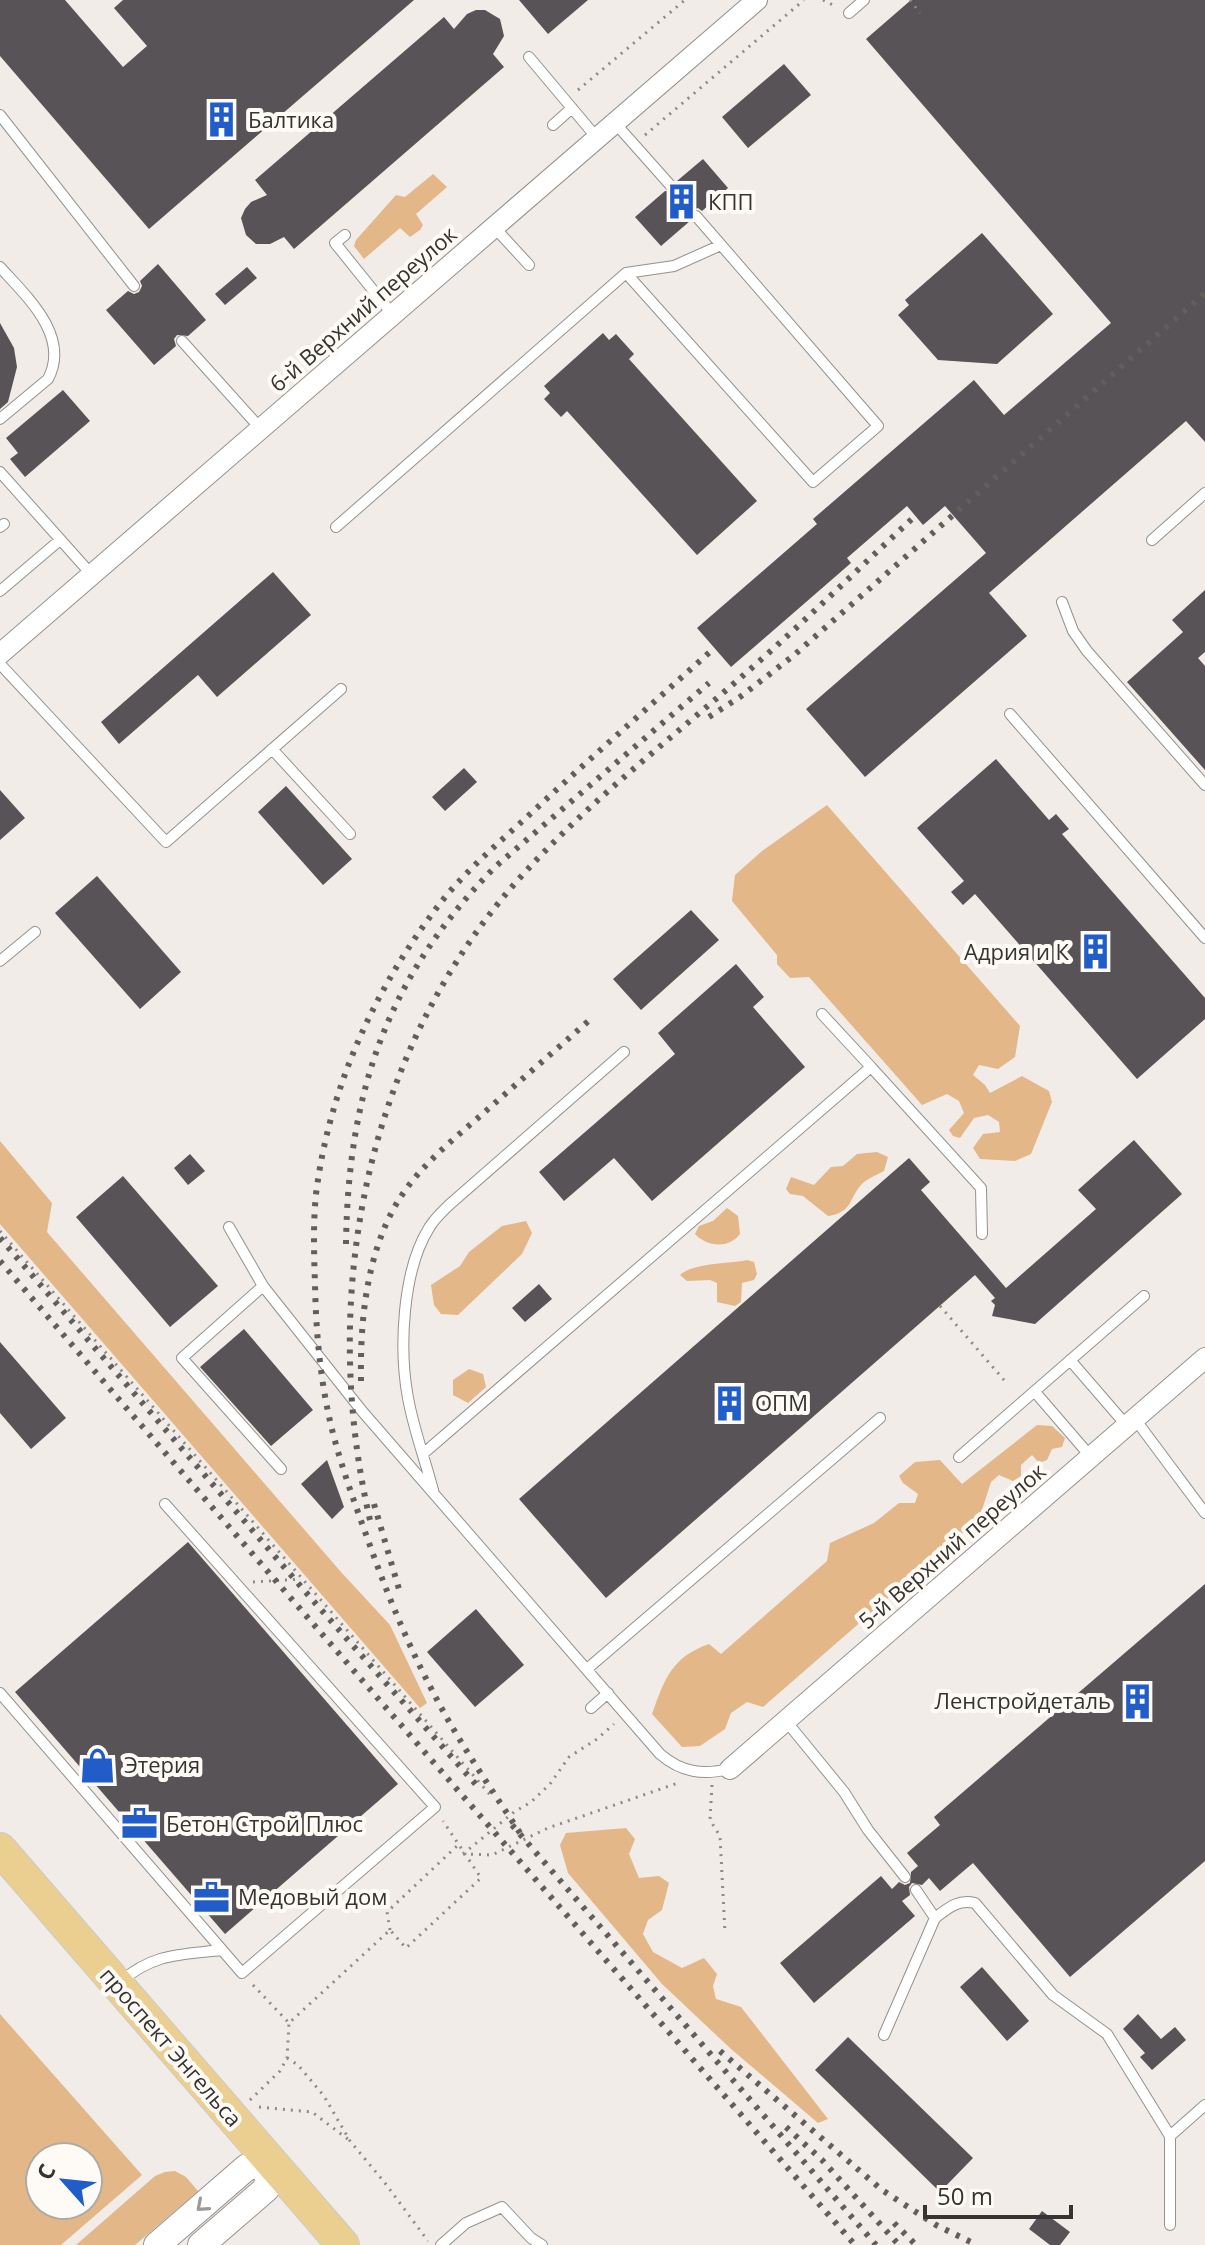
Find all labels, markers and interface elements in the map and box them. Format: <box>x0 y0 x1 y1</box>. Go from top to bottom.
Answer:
building icon: Балтика <box>203 101 241 139</box>
place label: Балтика <box>248 104 334 134</box>
building icon: КПП <box>663 183 701 221</box>
place label: КПП <box>708 186 753 216</box>
street label: 6-й Верхний переулок <box>262 218 463 398</box>
building icon: Адрия и К <box>1076 933 1114 971</box>
place label: Адрия и К <box>964 936 1070 966</box>
building icon: ОПМ <box>710 1384 748 1422</box>
place label: ОПМ <box>755 1387 808 1417</box>
street label: 5-й Верхний переулок <box>851 1455 1052 1635</box>
building icon: Ленстройдеталь <box>1118 1682 1156 1720</box>
place label: Ленстройдеталь <box>935 1685 1111 1715</box>
shop icon: Этерия <box>79 1746 117 1784</box>
place label: Этерия <box>124 1749 200 1779</box>
office icon: Бетон Строй Плюс <box>121 1805 159 1843</box>
place label: Бетон Строй Плюс <box>166 1808 363 1838</box>
office icon: Медовый дом <box>193 1878 231 1916</box>
place label: Медовый дом <box>238 1881 387 1911</box>
street label: проспект Энгельса <box>94 1960 249 2133</box>
north arrow <box>24 2141 104 2221</box>
text: С <box>29 2158 62 2185</box>
scale bar <box>925 2169 1071 2219</box>
text: 50 m <box>937 2179 993 2212</box>
one-way arrow <box>197 2196 212 2211</box>

